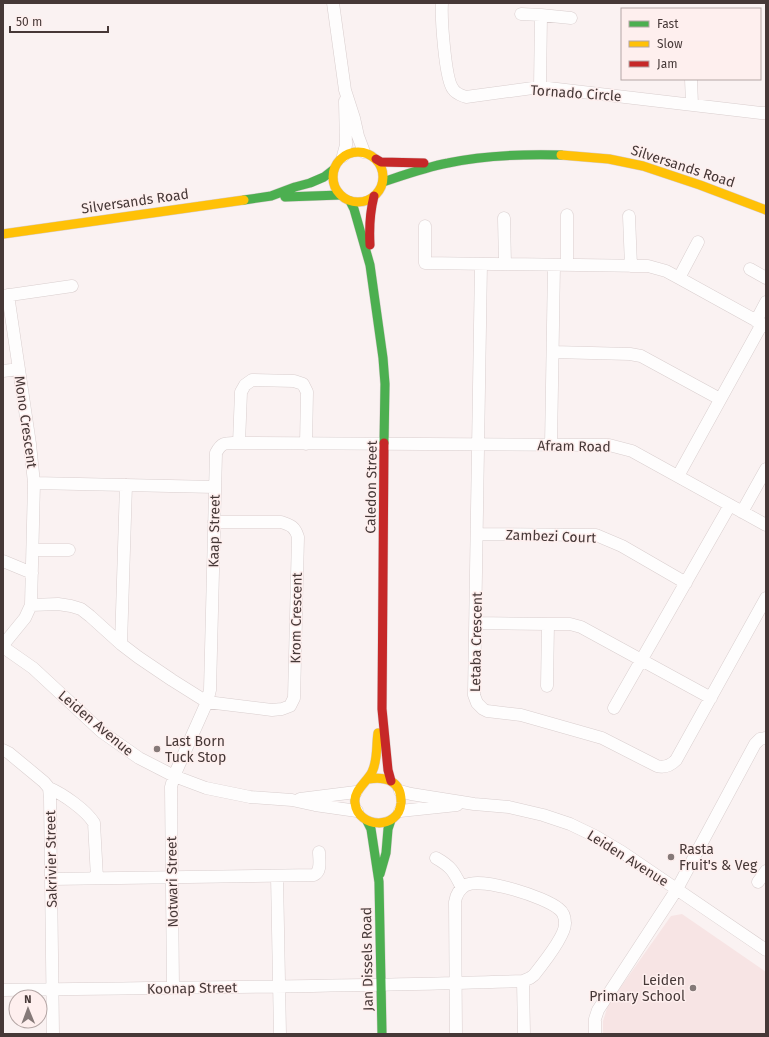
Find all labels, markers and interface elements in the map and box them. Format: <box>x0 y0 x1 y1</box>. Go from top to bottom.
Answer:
scale bar <box>10 8 108 34</box>
legend <box>621 8 761 80</box>
text: 50 m <box>16 15 42 29</box>
text: Fast <box>657 17 679 31</box>
text: Slow <box>657 37 683 51</box>
text: Jam <box>657 57 677 71</box>
street label: Tornado Circle <box>530 82 622 105</box>
street label: Silversands Road <box>629 142 737 191</box>
street label: Silversands Road <box>80 186 190 217</box>
street label: Mono Crescent <box>11 375 41 470</box>
street label: Afram Road <box>537 437 611 456</box>
street label: Caledon Street <box>362 439 381 534</box>
street label: Kaap Street <box>205 493 224 568</box>
street label: Zambezi Court <box>505 526 598 547</box>
street label: Krom Crescent <box>287 571 306 664</box>
street label: Letaba Crescent <box>467 591 486 692</box>
street label: Leiden Avenue <box>55 687 137 760</box>
place label: Last Born Tuck Stop <box>165 733 226 766</box>
marker: Last Born Tuck Stop <box>152 744 162 754</box>
street label: Sakrivier Street <box>42 809 61 908</box>
street label: Leiden Avenue <box>584 827 672 890</box>
street label: Notwari Street <box>163 835 182 928</box>
place label: Rasta Fruit's & Veg <box>679 841 758 874</box>
marker: Rasta Fruit's & Veg <box>666 852 676 862</box>
street label: Jan Dissels Road <box>358 907 377 1011</box>
place label: Leiden Primary School <box>589 972 685 1005</box>
street label: Koonap Street <box>147 979 238 998</box>
marker: Leiden Primary School <box>688 983 698 993</box>
north arrow <box>8 989 48 1029</box>
text: N <box>24 993 32 1006</box>

